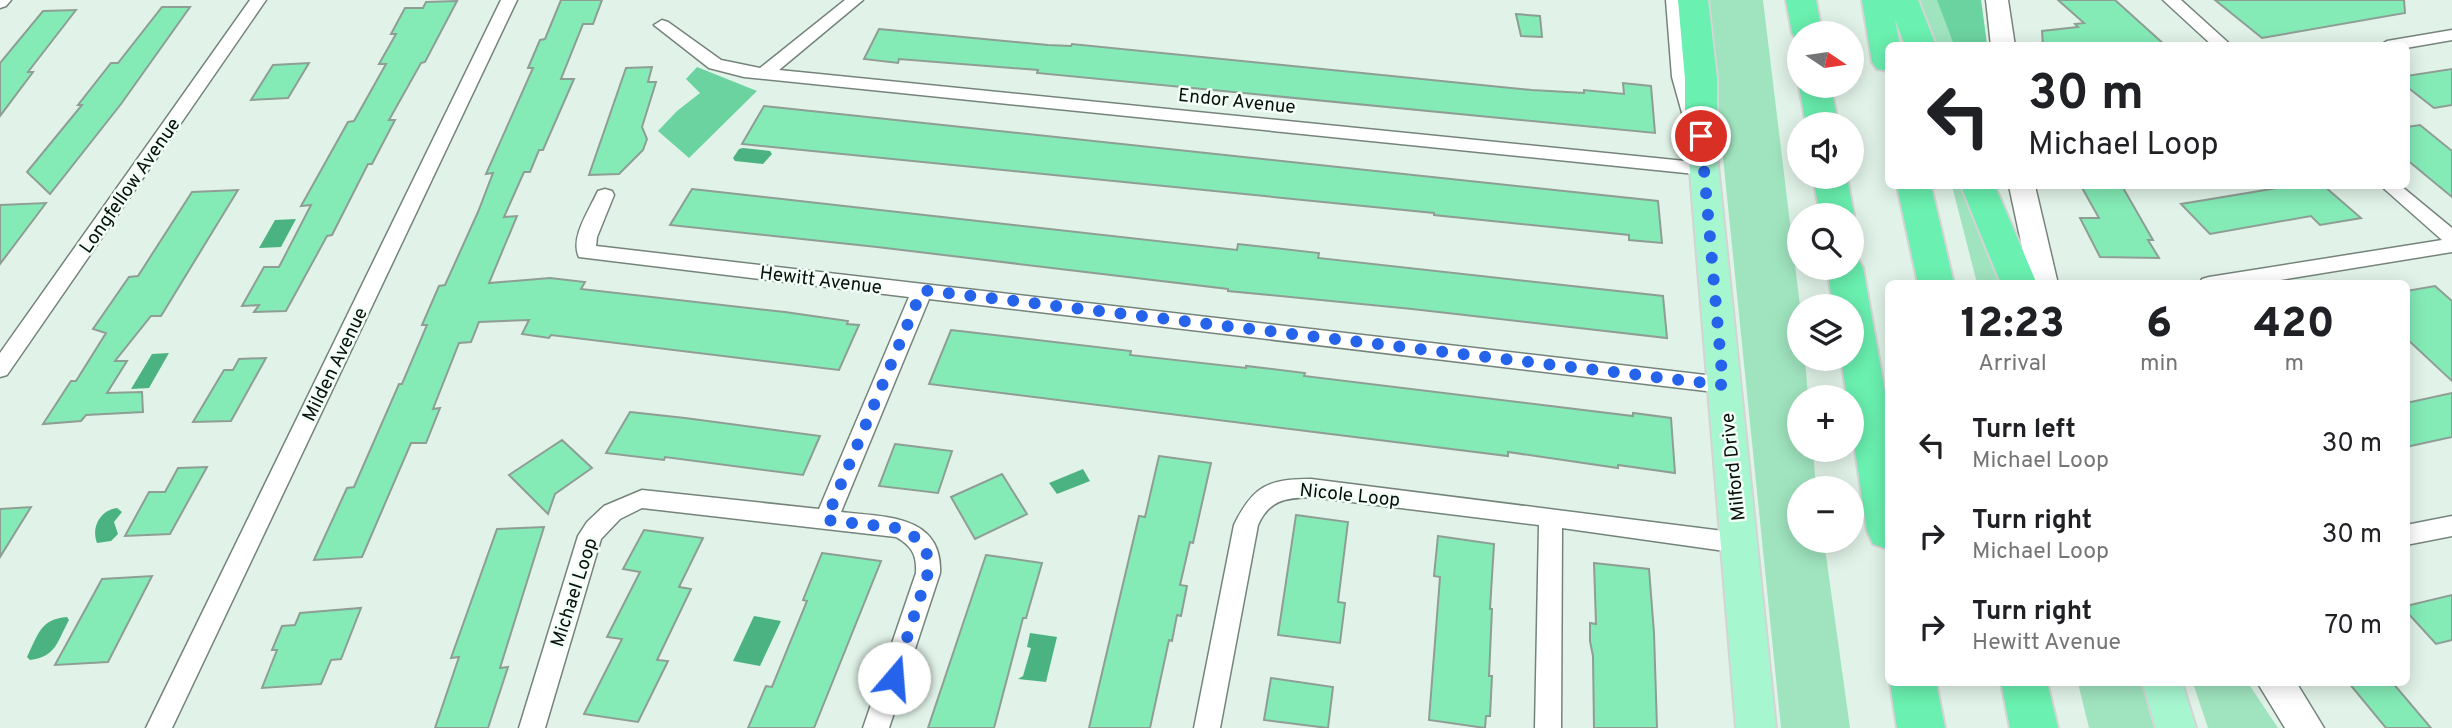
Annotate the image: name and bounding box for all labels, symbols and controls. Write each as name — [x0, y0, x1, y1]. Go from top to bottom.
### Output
north arrow — [1787, 21, 1864, 98]
map controls — [1787, 21, 1864, 553]
text: 30 m — [2028, 65, 2144, 127]
icon: left — [1913, 70, 2004, 161]
street label: Endor Avenue — [1177, 84, 1297, 120]
pin — [1671, 106, 1731, 166]
button: sound — [1787, 112, 1864, 189]
street label: Longfellow Avenue — [75, 114, 186, 259]
icon: arrive — [1682, 117, 1720, 155]
text: Michael Loop — [2028, 126, 2219, 166]
button: search — [1787, 203, 1864, 280]
street label: Hewitt Avenue — [758, 262, 883, 300]
button: layers — [1787, 294, 1864, 371]
text: 12:23 — [1960, 299, 2065, 352]
text: 6 — [2146, 299, 2172, 352]
text: 420 — [2254, 299, 2335, 352]
street label: Milden Avenue — [298, 304, 374, 426]
text: Arrival — [1978, 350, 2047, 379]
text: min — [2140, 350, 2178, 379]
text: m — [2284, 350, 2304, 379]
button: + — [1787, 385, 1864, 462]
street label: Milford Drive — [1716, 412, 1752, 522]
text: Turn left — [1972, 414, 2076, 447]
icon: left — [1913, 426, 1951, 464]
text: 30 m — [2322, 428, 2382, 461]
text: Michael Loop — [1972, 447, 2109, 476]
button: − — [1787, 476, 1864, 553]
street label: Nicole Loop — [1298, 479, 1401, 513]
text: Turn right — [1972, 505, 2092, 538]
icon: right — [1913, 517, 1951, 555]
text: 30 m — [2322, 519, 2382, 552]
street label: Michael Loop — [546, 535, 604, 650]
text: Michael Loop — [1972, 538, 2109, 567]
text: Turn right — [1972, 596, 2092, 629]
icon: right — [1913, 608, 1951, 646]
text: 70 m — [2324, 610, 2382, 643]
text: Hewitt Avenue — [1972, 629, 2121, 658]
position arrow — [857, 641, 931, 715]

